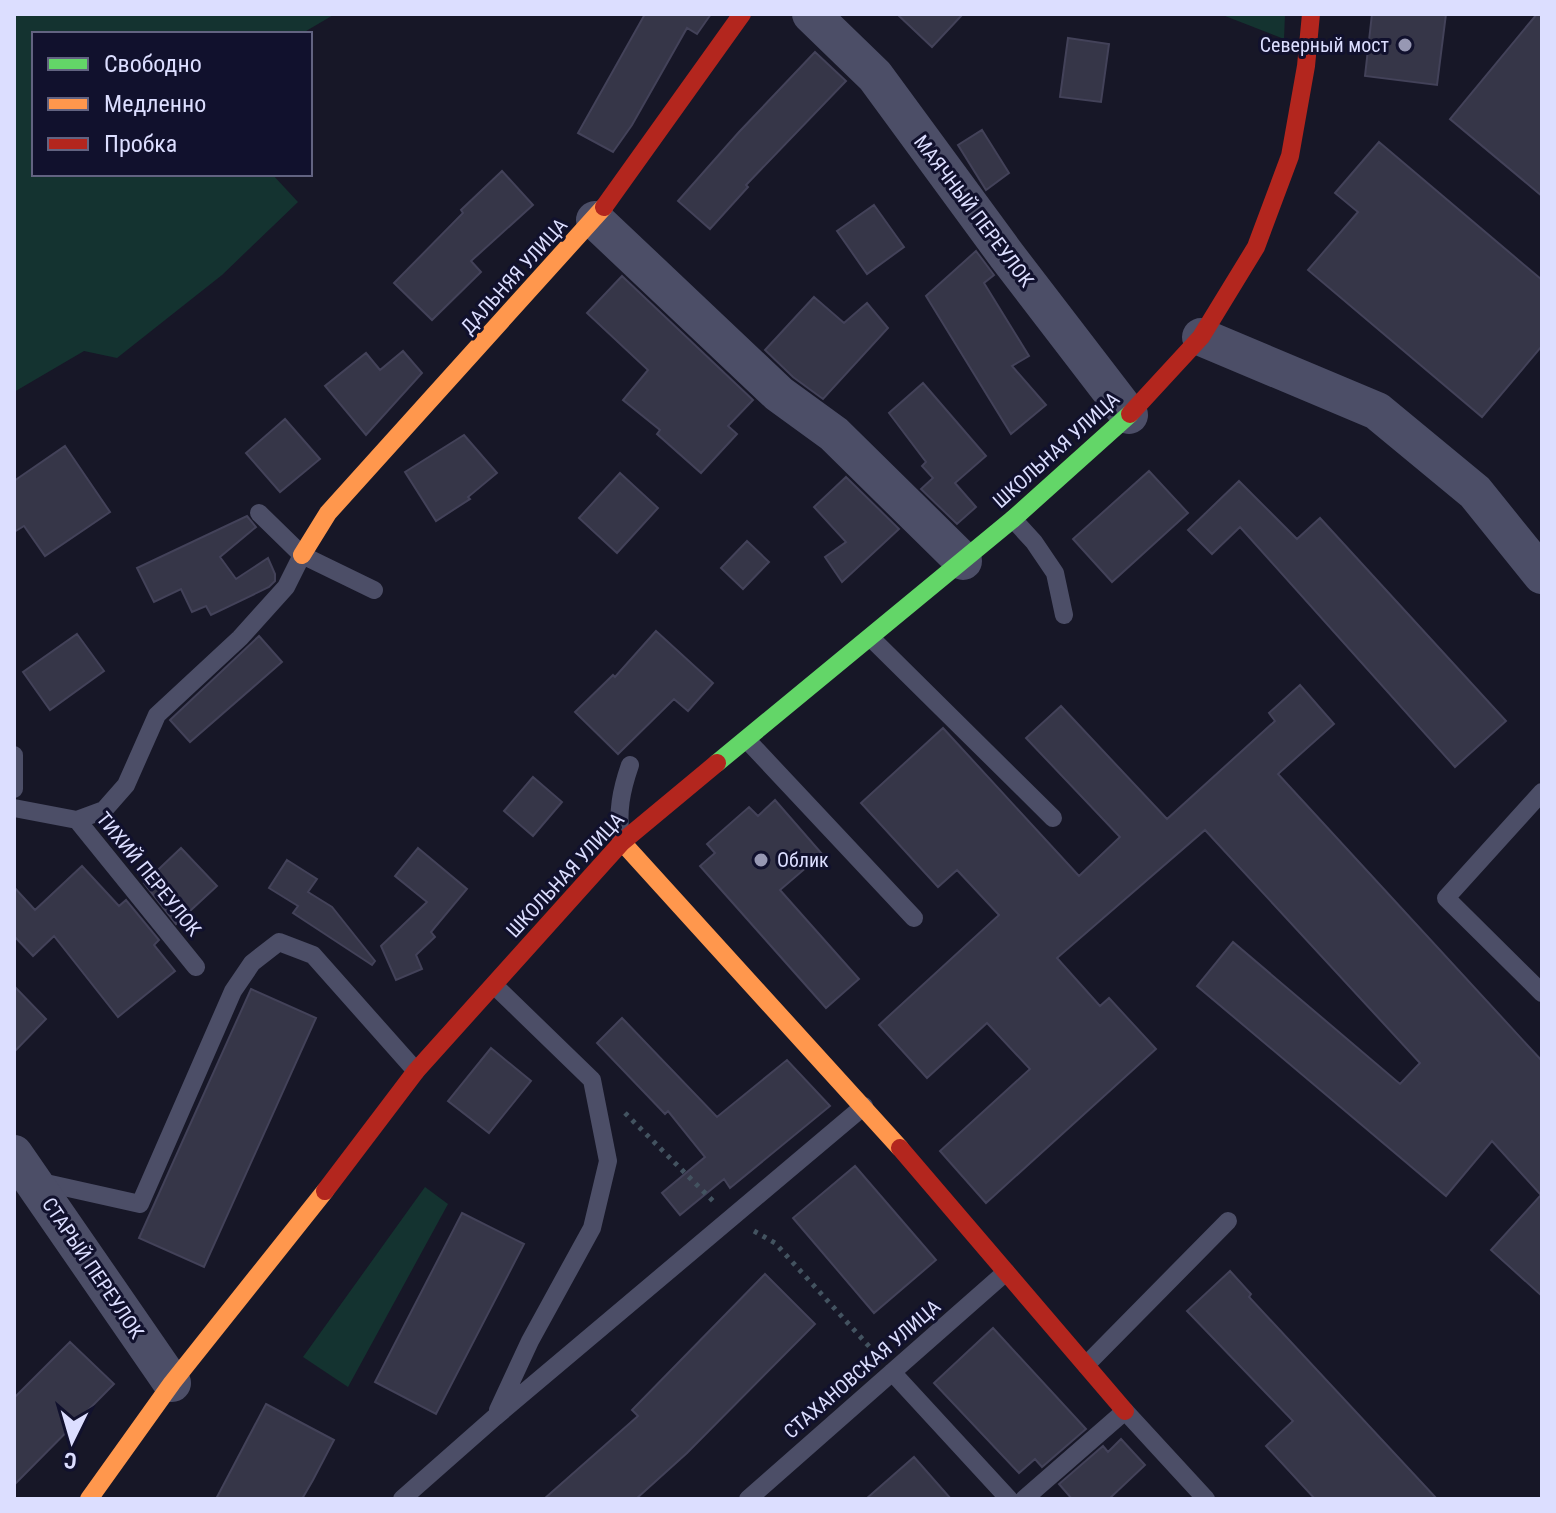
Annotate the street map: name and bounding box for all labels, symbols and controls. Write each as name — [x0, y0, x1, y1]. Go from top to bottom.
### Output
legend — [32, 32, 312, 176]
place label: Северный мост — [1260, 33, 1389, 57]
marker: Северный мост — [1396, 36, 1414, 54]
text: Свободно — [104, 50, 202, 78]
text: Медленно — [104, 90, 206, 118]
text: Пробка — [104, 130, 177, 158]
street label: МАЯЧНЫЙ ПЕРЕУЛОК — [909, 130, 1039, 292]
street label: ДАЛЬНЯЯ УЛИЦА — [456, 213, 573, 339]
street label: ШКОЛЬНАЯ УЛИЦА — [988, 387, 1125, 513]
street label: ТИХИЙ ПЕРЕУЛОК — [92, 807, 207, 942]
street label: ШКОЛЬНАЯ УЛИЦА — [501, 807, 629, 942]
place label: Облик — [777, 848, 829, 872]
marker: Облик — [752, 851, 770, 869]
street label: СТАРЫЙ ПЕРЕУЛОК — [37, 1193, 149, 1344]
street label: СТАХАНОВСКАЯ УЛИЦА — [779, 1294, 946, 1444]
north arrow — [32, 1401, 112, 1481]
text: С — [63, 1447, 78, 1473]

